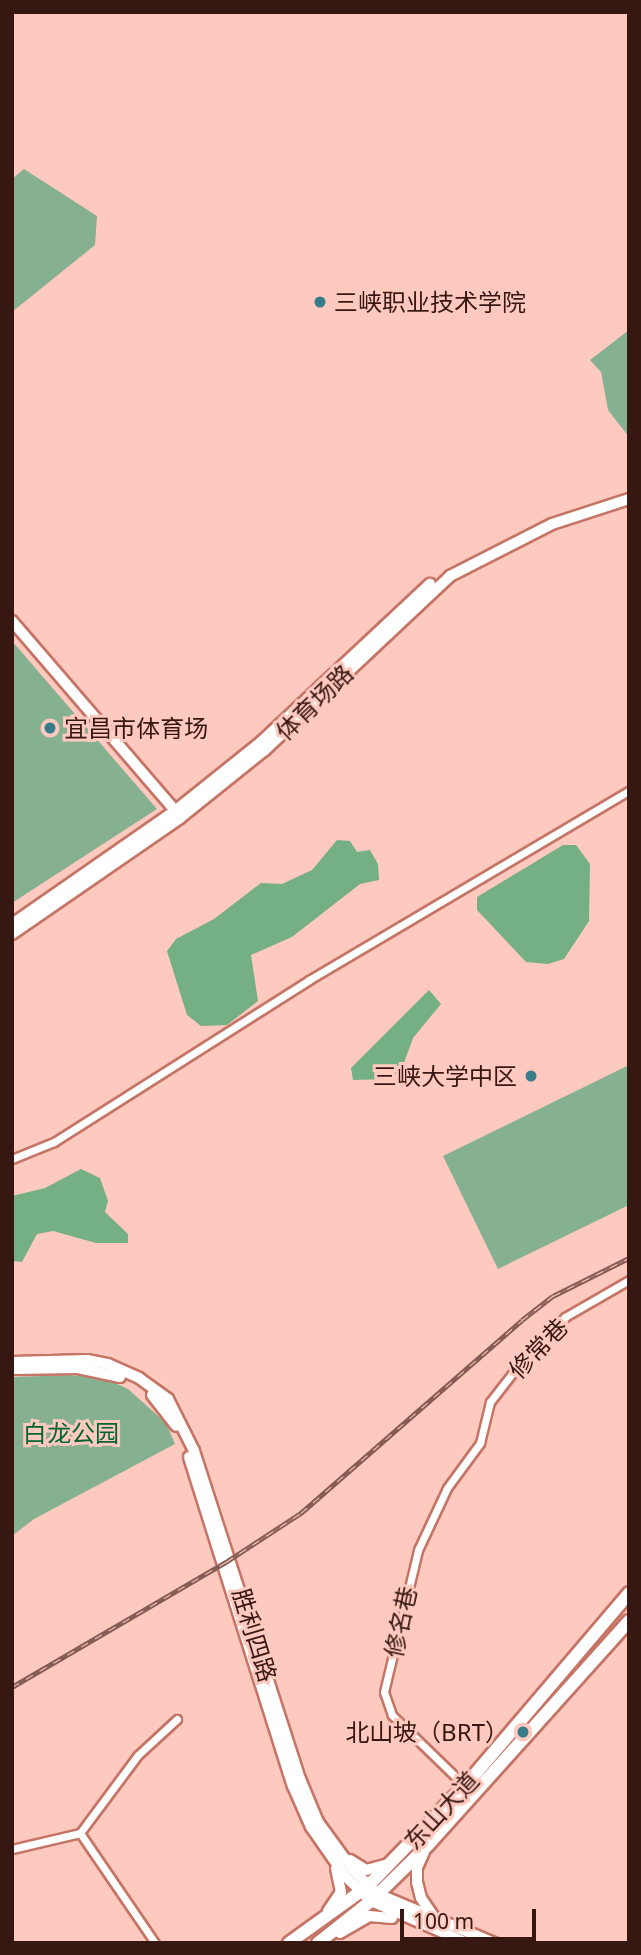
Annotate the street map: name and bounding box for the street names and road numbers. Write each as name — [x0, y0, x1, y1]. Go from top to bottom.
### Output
street label: 体育场路 — [269, 658, 359, 746]
street label: 修常巷 — [503, 1312, 573, 1384]
street label: 修名巷 — [378, 1584, 422, 1660]
street label: 胜利四路 — [227, 1585, 283, 1685]
street label: 东山大道 — [398, 1765, 484, 1855]

